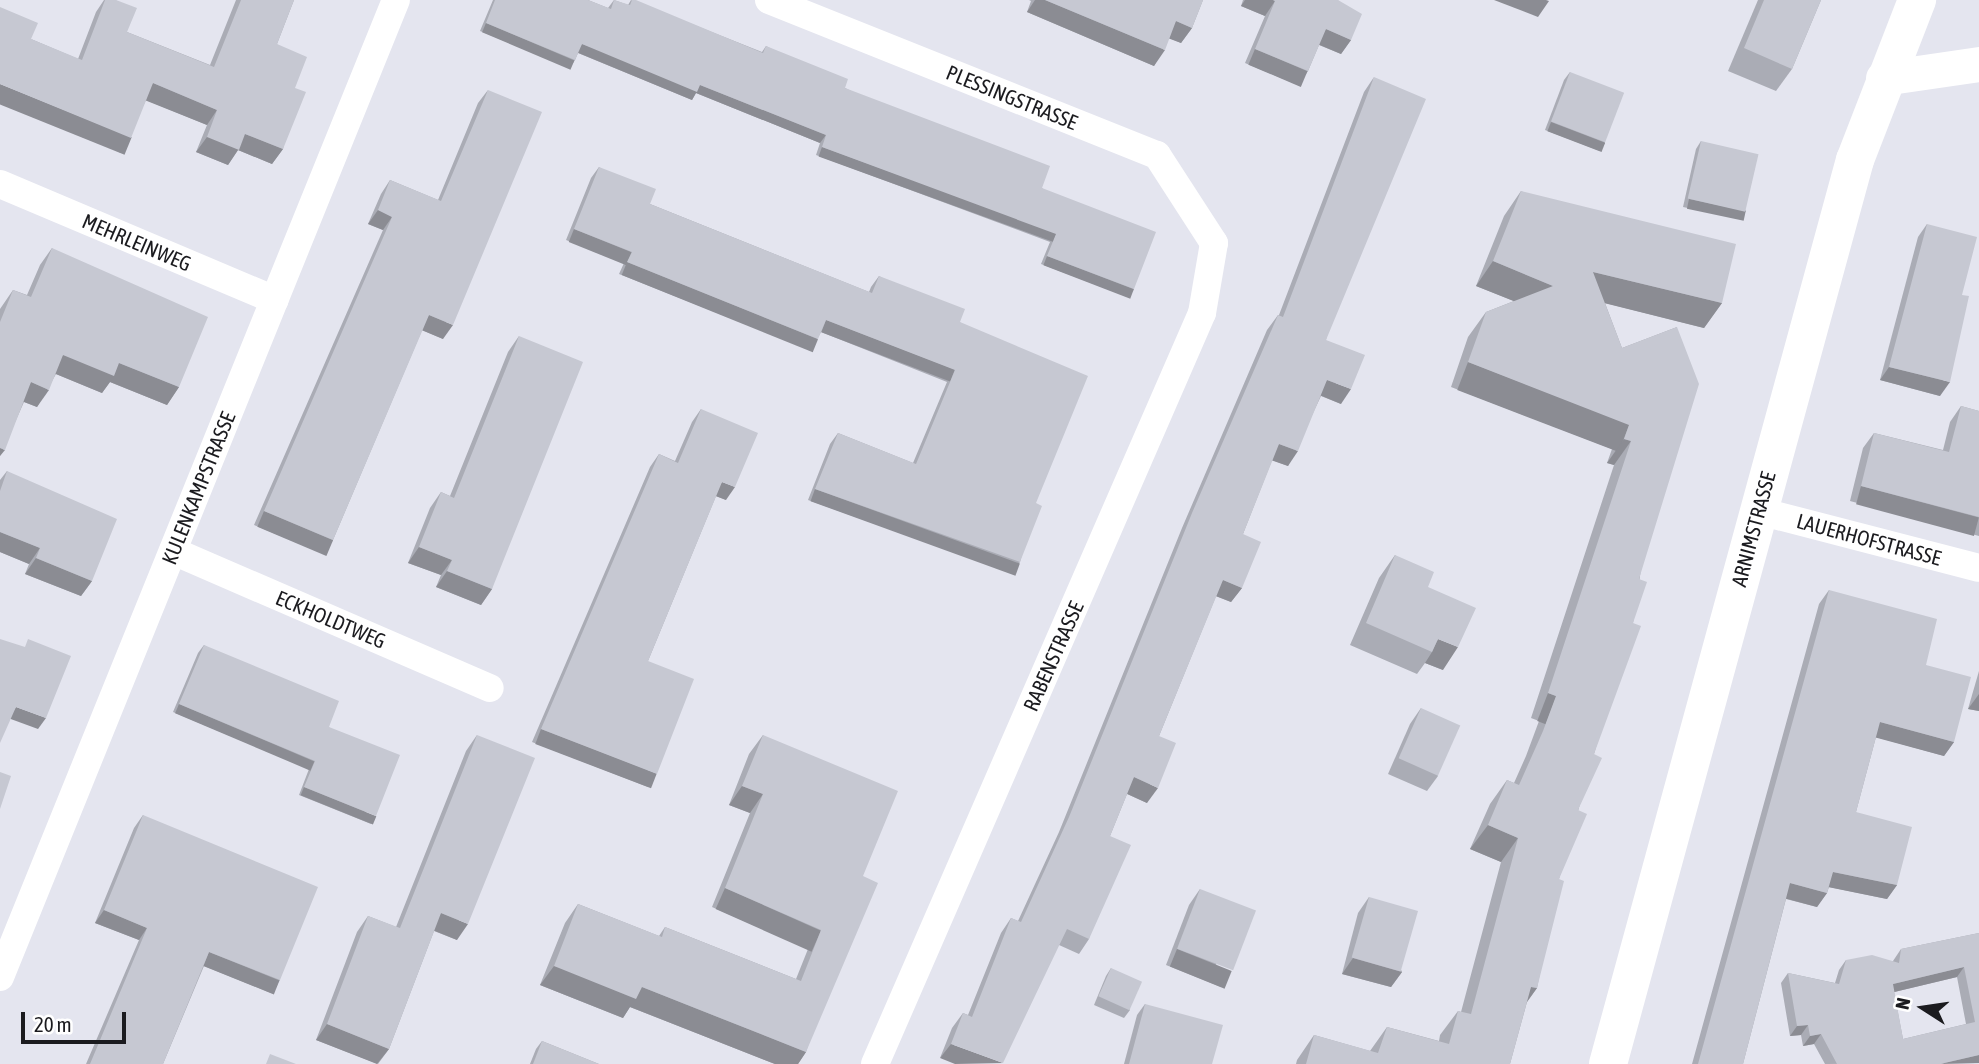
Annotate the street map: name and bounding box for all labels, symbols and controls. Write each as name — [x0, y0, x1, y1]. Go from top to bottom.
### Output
street label: PLESSINGSTRASSE — [943, 59, 1081, 135]
street label: MEHRLEINWEG — [79, 208, 195, 276]
street label: KULENKAMPSTRASSE — [156, 408, 240, 568]
street label: ARNIMSTRASSE — [1726, 469, 1780, 589]
street label: LAUERHOFSTRASSE — [1794, 508, 1944, 570]
street label: ECKHOLDTWEG — [272, 585, 390, 653]
street label: RABENSTRASSE — [1018, 597, 1088, 715]
north arrow — [1888, 973, 1958, 1043]
text: N — [1891, 996, 1914, 1011]
scale bar — [24, 998, 130, 1042]
text: 20 m — [34, 1012, 72, 1036]

